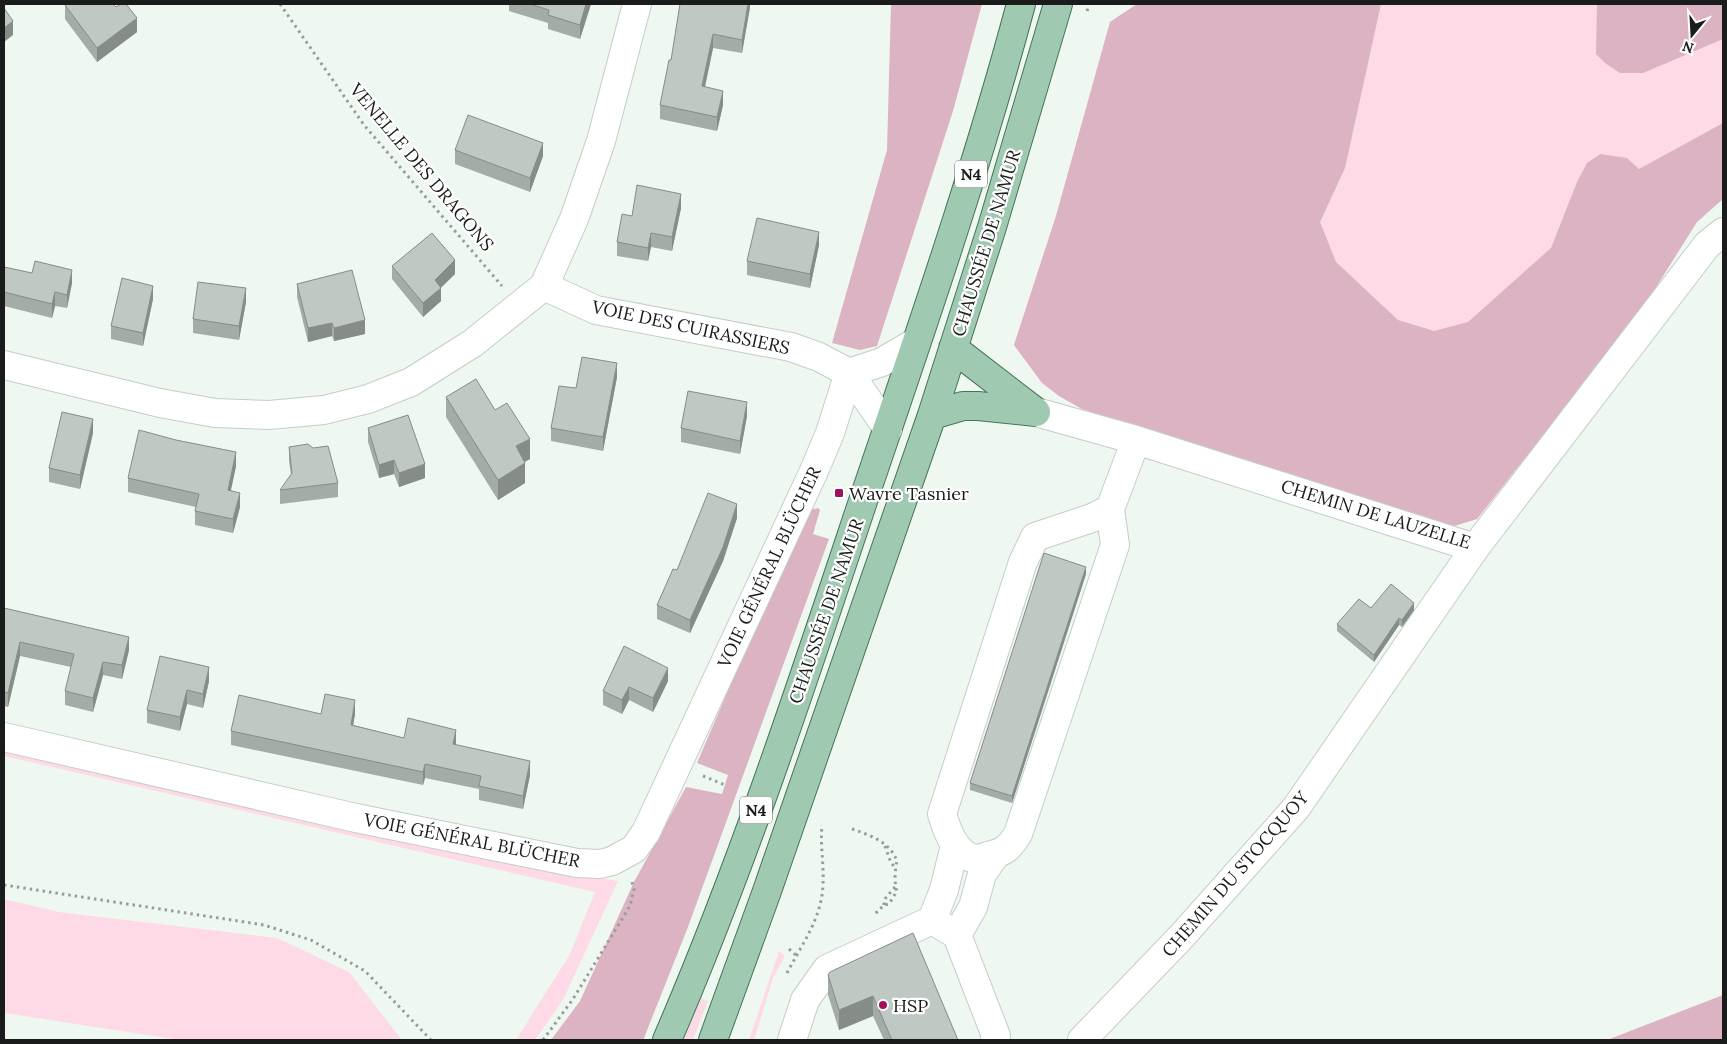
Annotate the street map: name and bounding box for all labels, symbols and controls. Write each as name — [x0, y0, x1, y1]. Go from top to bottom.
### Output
north arrow — [1667, 10, 1717, 60]
text: N — [1680, 37, 1696, 58]
street label: VENELLE DES DRAGONS — [344, 78, 499, 256]
street label: CHAUSSÉE DE NAMUR — [947, 146, 1026, 339]
road number: N4 — [955, 160, 987, 188]
street label: VOIE DES CUIRASSIERS — [589, 295, 792, 359]
street label: VOIE GÉNÉRAL BLÜCHER — [712, 462, 826, 672]
street label: CHEMIN DE LAUZELLE — [1278, 474, 1474, 554]
place label: Wavre Tasnier — [849, 482, 969, 505]
marker: Wavre Tasnier — [833, 487, 845, 499]
street label: CHAUSSÉE DE NAMUR — [784, 515, 869, 707]
street label: CHEMIN DU STOCQUOY — [1157, 786, 1314, 962]
road number: N4 — [740, 796, 772, 824]
street label: VOIE GÉNÉRAL BLÜCHER — [361, 808, 583, 872]
place label: HSP — [893, 994, 928, 1017]
marker: HSP — [877, 999, 889, 1011]

